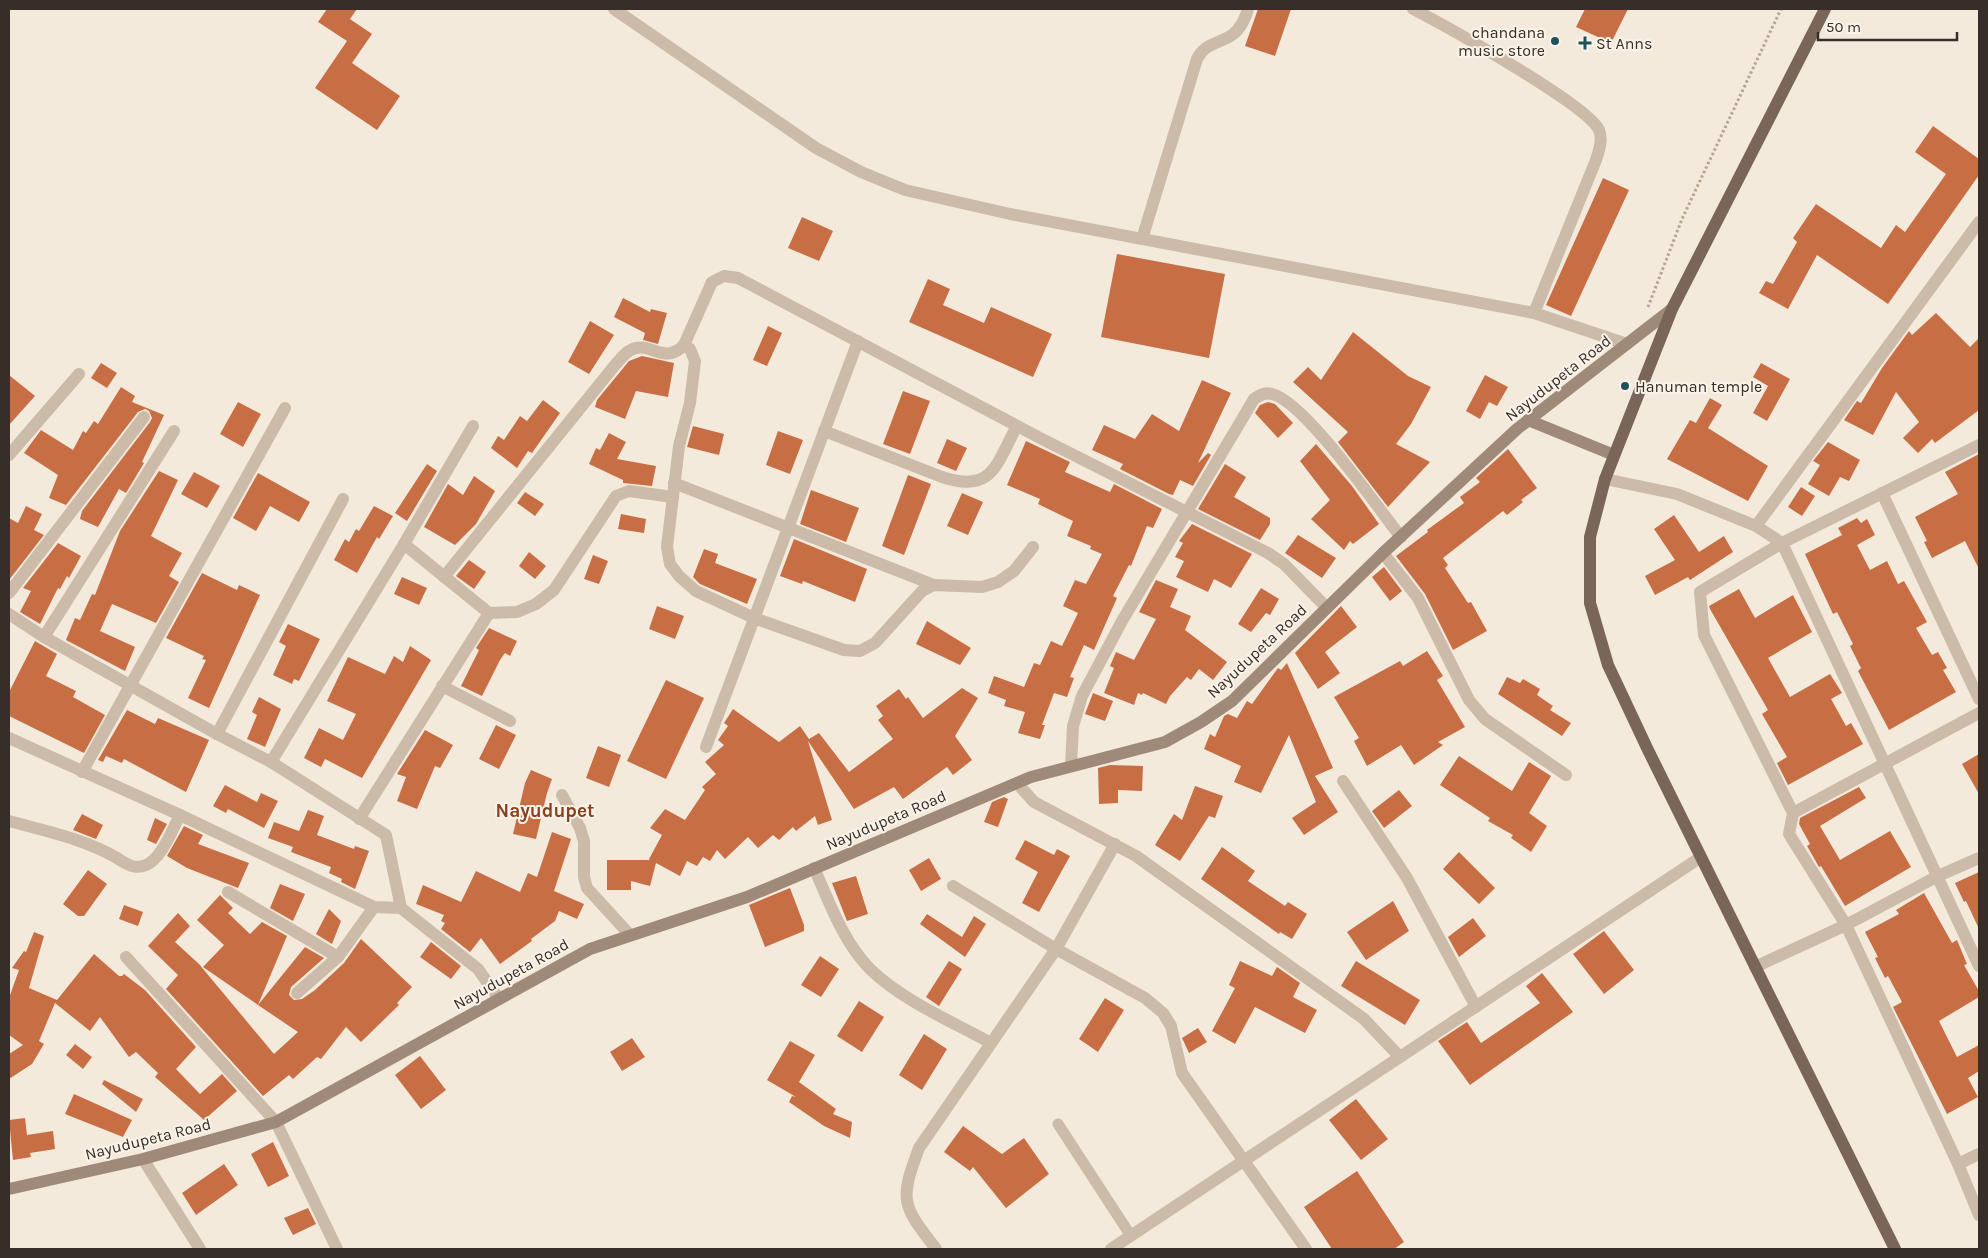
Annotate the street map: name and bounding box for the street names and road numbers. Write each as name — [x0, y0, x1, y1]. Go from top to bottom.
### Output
street label: Nayudupeta Road — [1501, 331, 1615, 425]
street label: Nayudupeta Road — [1203, 600, 1311, 702]
street label: Nayudupeta Road — [823, 786, 949, 854]
street label: Nayudupeta Road — [450, 934, 572, 1014]
street label: Nayudupeta Road — [83, 1114, 213, 1164]

